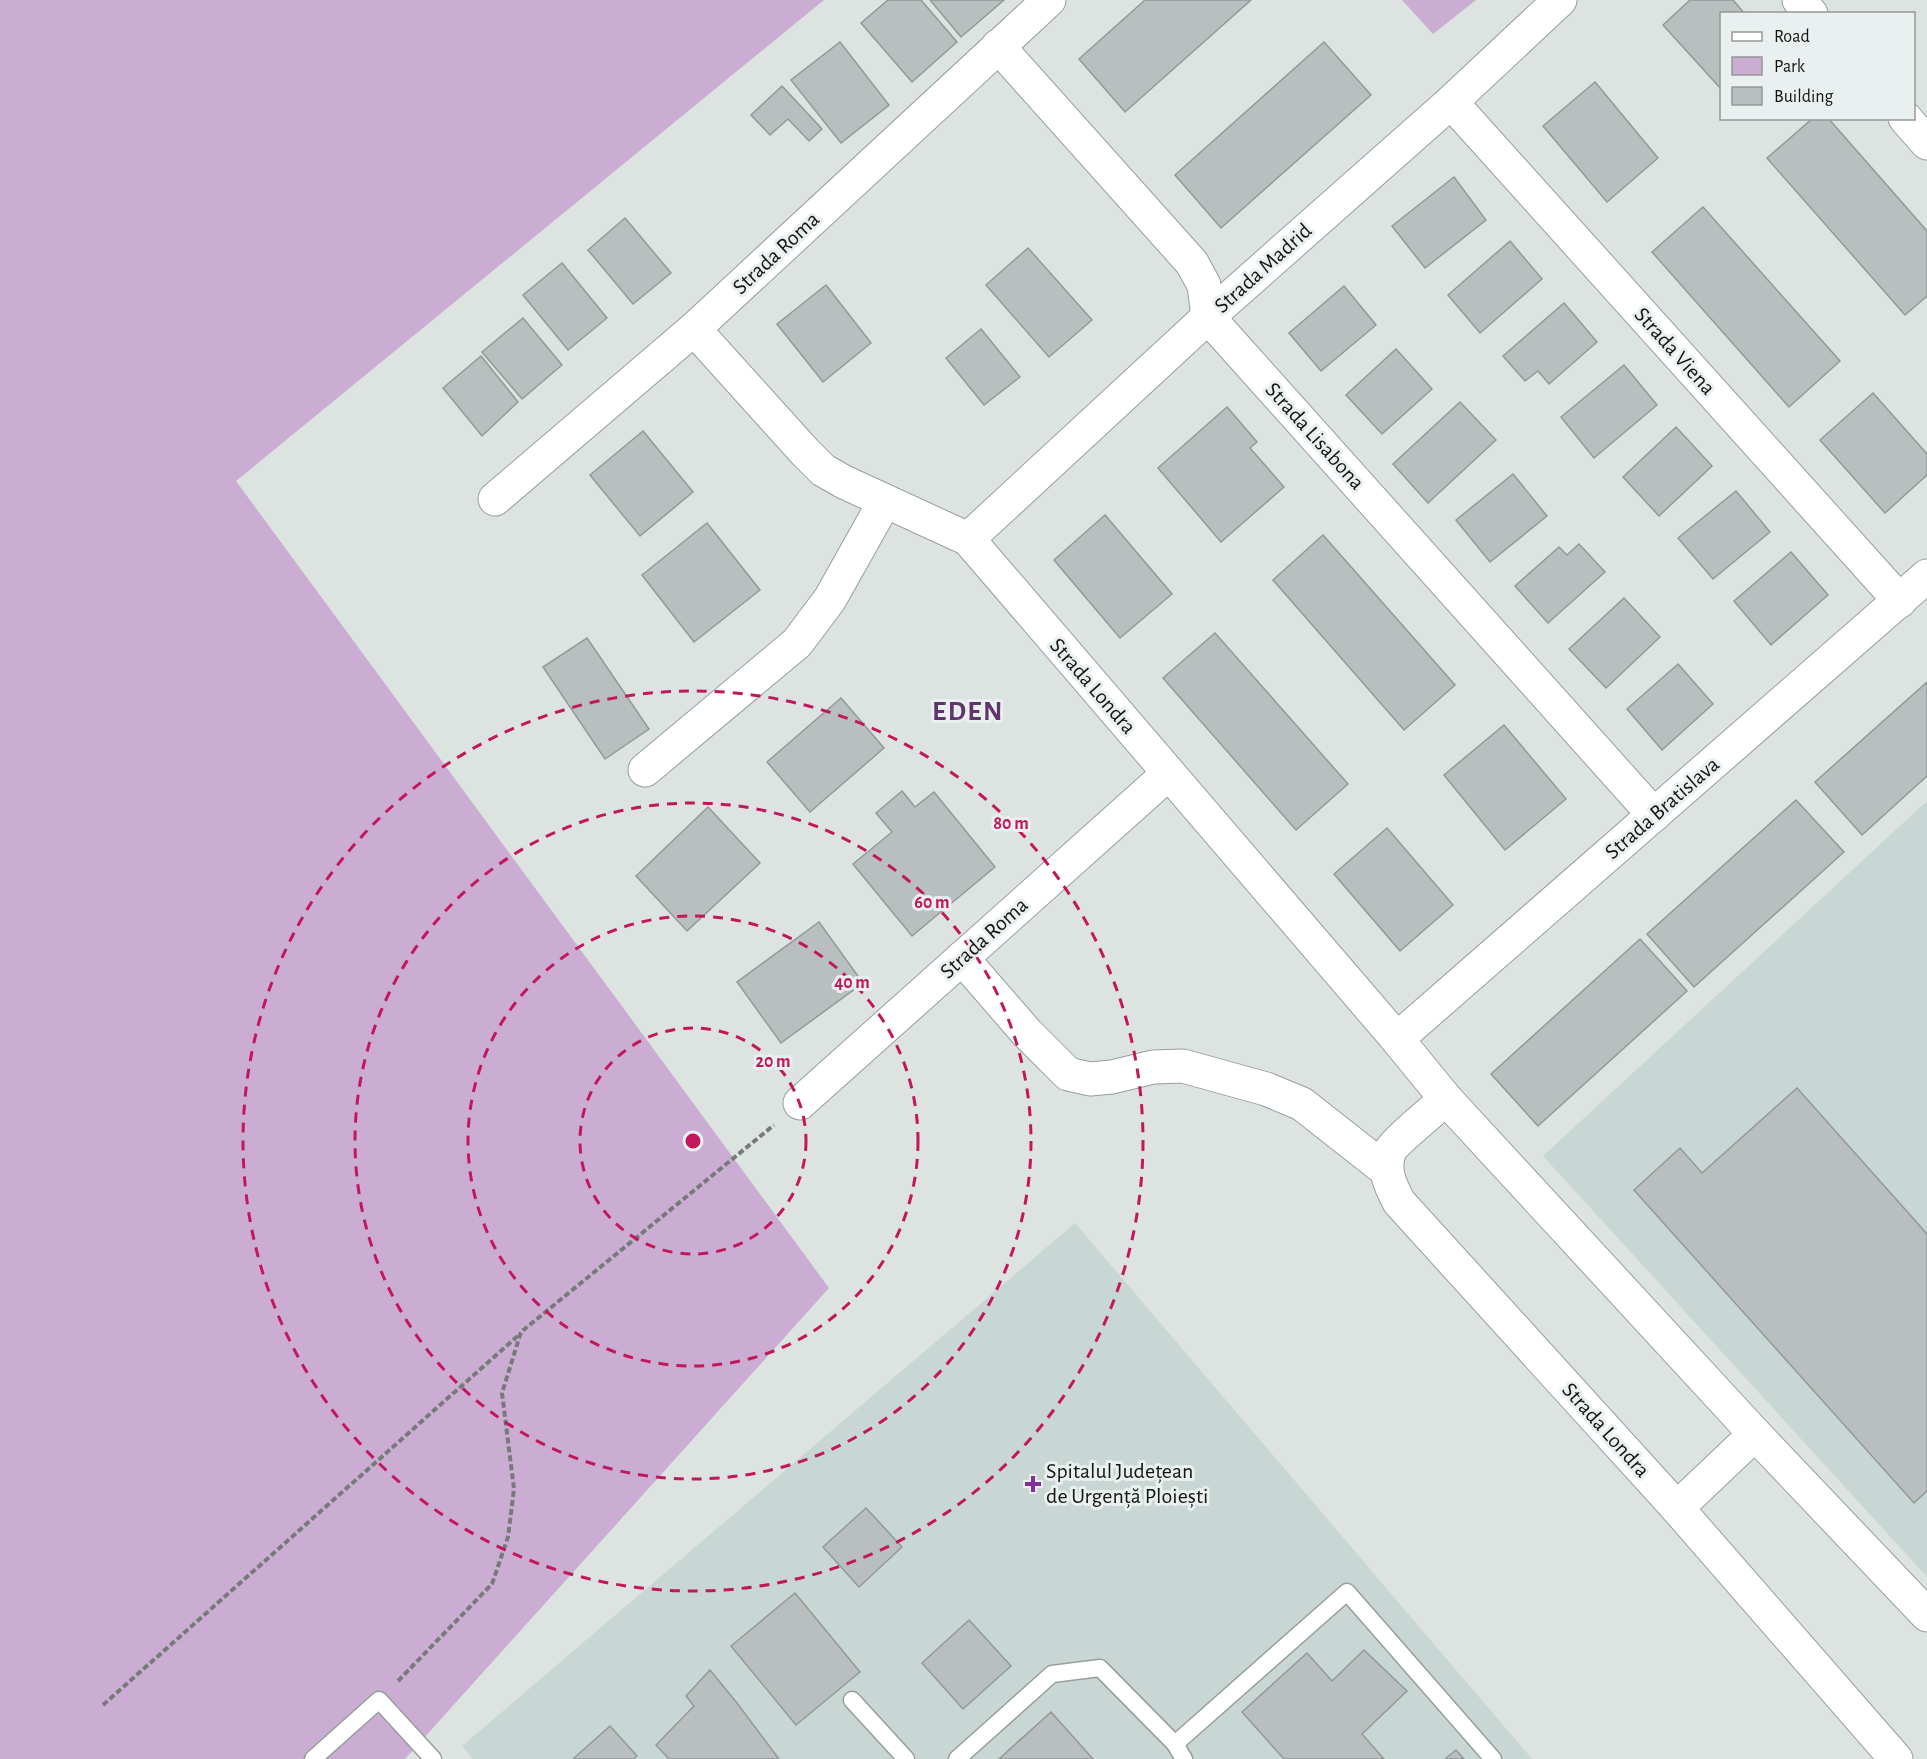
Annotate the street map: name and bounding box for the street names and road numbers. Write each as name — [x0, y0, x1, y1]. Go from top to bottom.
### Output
street label: Strada Roma — [728, 208, 824, 298]
street label: Strada Madrid — [1210, 219, 1316, 317]
street label: Strada Viena — [1630, 303, 1720, 399]
street label: Strada Lisabona — [1261, 378, 1369, 494]
street label: Strada Londra — [1046, 634, 1140, 738]
street label: Strada Bratislava — [1601, 753, 1723, 863]
street label: Strada Roma — [936, 893, 1032, 983]
street label: Strada Londra — [1558, 1378, 1654, 1482]

